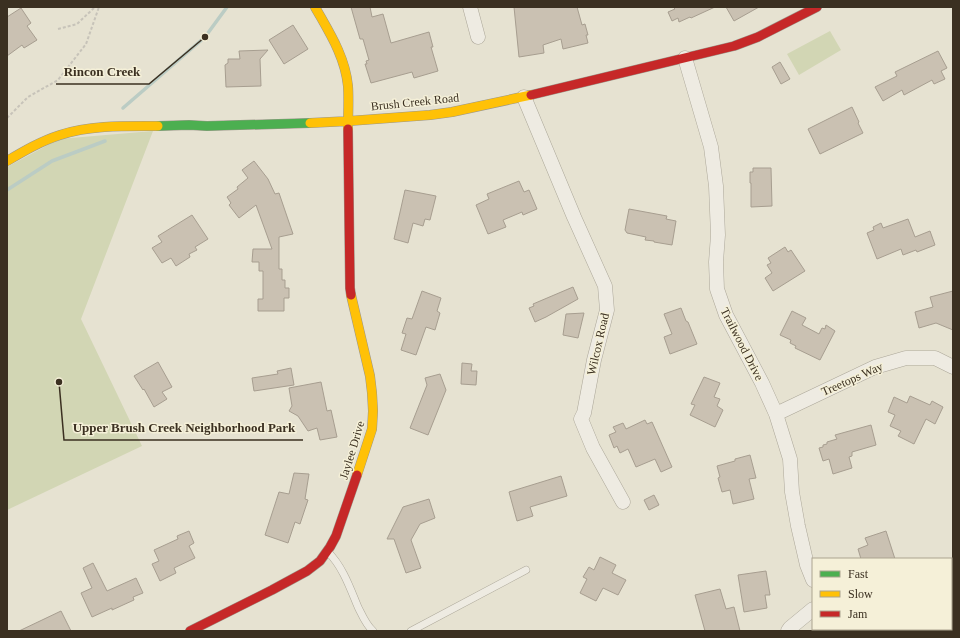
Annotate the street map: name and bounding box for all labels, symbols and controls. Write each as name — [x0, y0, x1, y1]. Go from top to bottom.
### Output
callout: Rincon Creek — [56, 59, 149, 84]
text: Rincon Creek — [64, 64, 141, 79]
street label: Brush Creek Road — [370, 90, 460, 114]
street label: Trailwood Drive — [718, 305, 766, 383]
street label: Wilcox Road — [584, 312, 612, 376]
street label: Treetops Way — [819, 359, 885, 399]
callout: Upper Brush Creek Neighborhood Park — [64, 415, 303, 440]
street label: Jaylee Drive — [336, 419, 368, 481]
text: Upper Brush Creek Neighborhood Park — [73, 420, 296, 435]
legend — [812, 558, 952, 630]
text: Fast — [848, 567, 869, 581]
text: Slow — [848, 587, 873, 601]
text: Jam — [848, 607, 868, 621]

